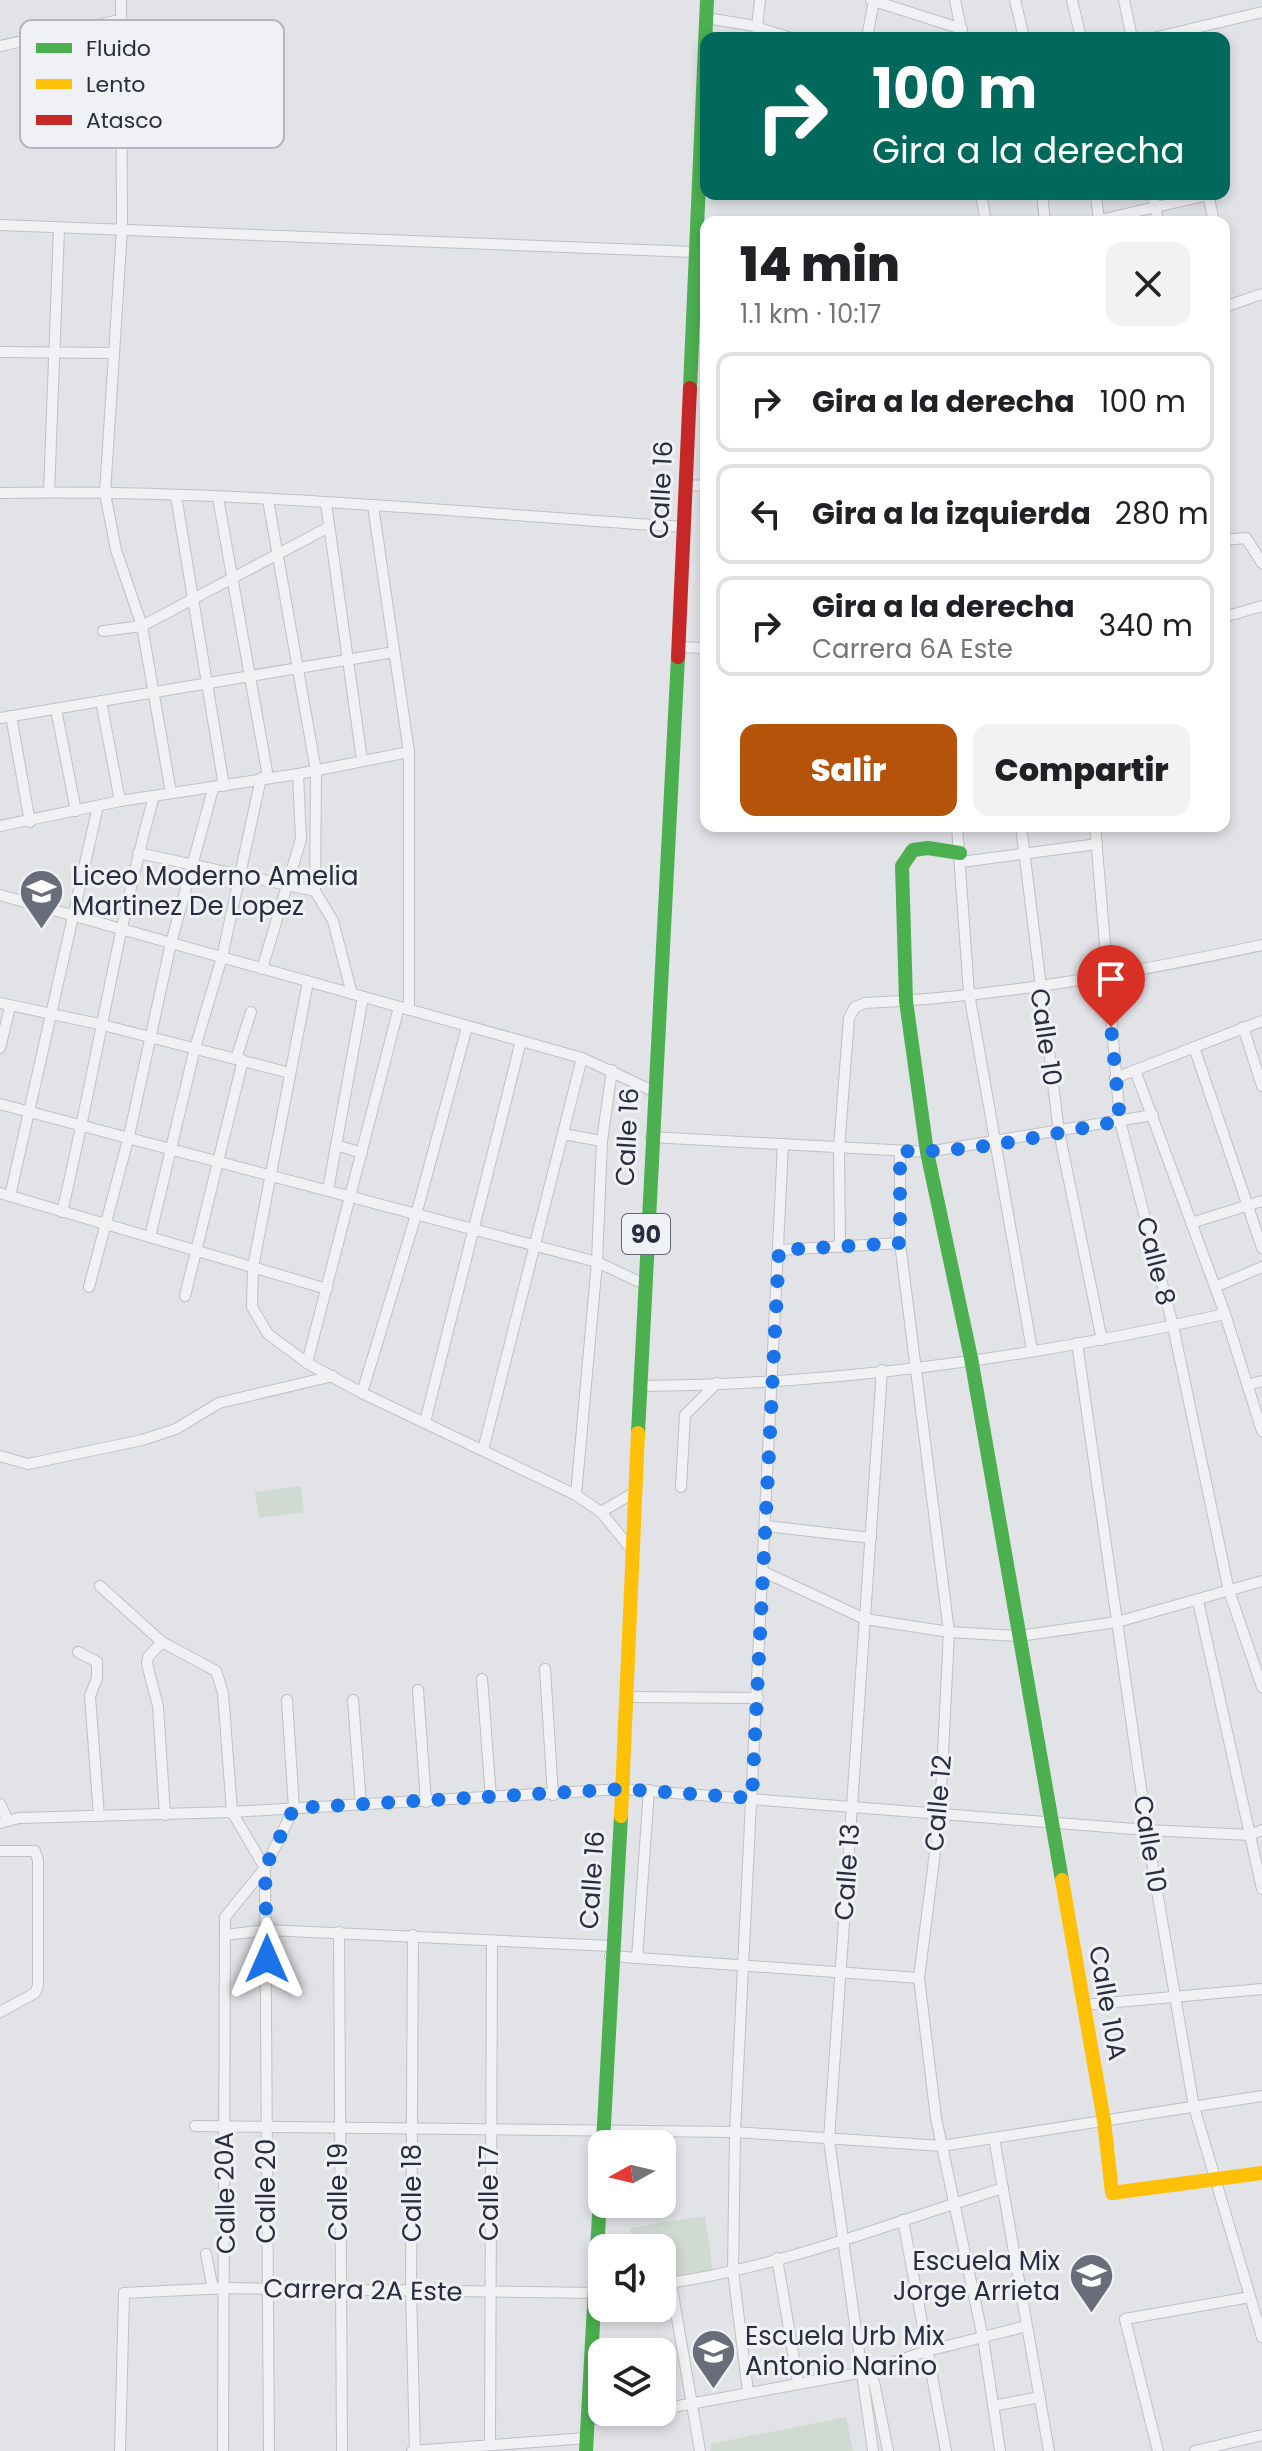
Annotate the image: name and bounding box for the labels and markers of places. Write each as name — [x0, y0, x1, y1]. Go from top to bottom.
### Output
place label: Liceo Moderno Amelia Martinez De Lopez — [72, 858, 359, 924]
school or university icon: Liceo Moderno Amelia Martinez De Lopez — [17, 867, 65, 930]
pin — [1077, 945, 1145, 1027]
place label: Escuela Mix Jorge Arrieta — [893, 2243, 1061, 2309]
school or university icon: Escuela Mix Jorge Arrieta — [1067, 2252, 1115, 2315]
place label: Escuela Urb Mix Antonio Narino — [745, 2318, 945, 2384]
school or university icon: Escuela Urb Mix Antonio Narino — [690, 2327, 738, 2390]

